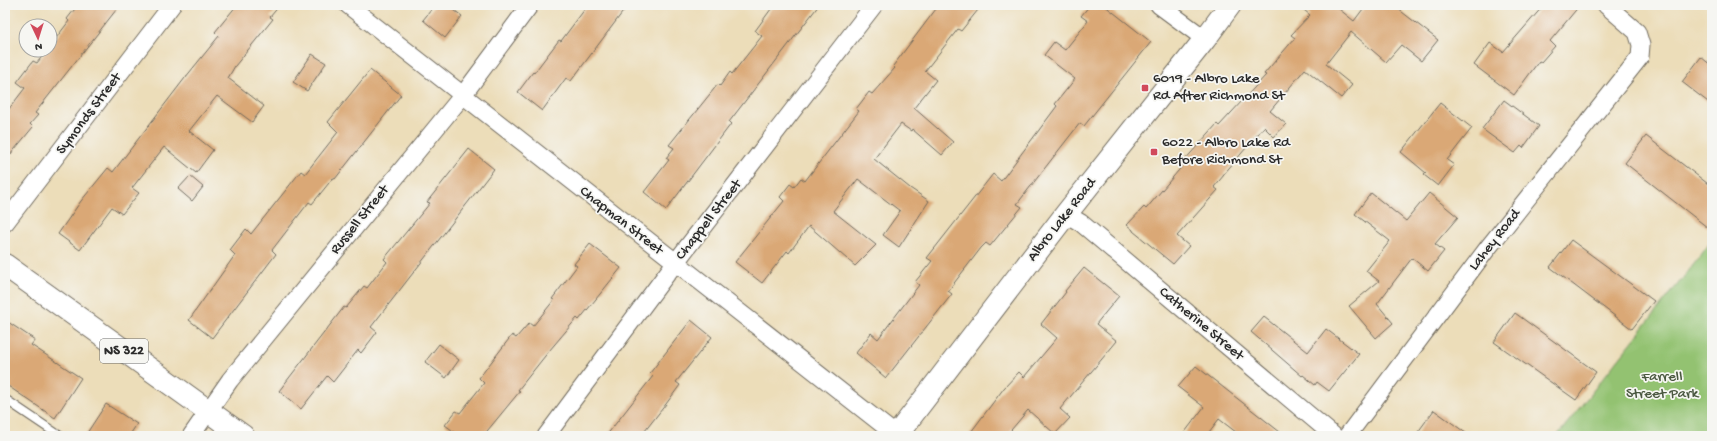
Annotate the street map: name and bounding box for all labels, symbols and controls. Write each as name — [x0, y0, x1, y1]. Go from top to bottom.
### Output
north arrow — [18, 18, 58, 58]
text: N — [35, 40, 43, 52]
street label: Symonds Street — [52, 68, 127, 158]
place label: 6019 - Albro Lake Rd After Richmond St — [1153, 70, 1286, 105]
marker: 6019 - Albro Lake Rd After Richmond St — [1140, 83, 1150, 93]
place label: 6022 - Albro Lake Rd Before Richmond St — [1161, 134, 1291, 169]
marker: 6022 - Albro Lake Rd Before Richmond St — [1149, 147, 1159, 157]
street label: Albro Lake Road — [1024, 174, 1101, 265]
street label: Chappell Street — [672, 175, 747, 264]
street label: Russell Street — [327, 180, 395, 258]
street label: Chapman Street — [575, 183, 668, 261]
street label: Lahey Road — [1465, 205, 1525, 274]
street label: Catherine Street — [1155, 283, 1249, 366]
road number: NS 322 — [100, 339, 148, 363]
park label: Farrell Street Park — [1626, 368, 1699, 403]

